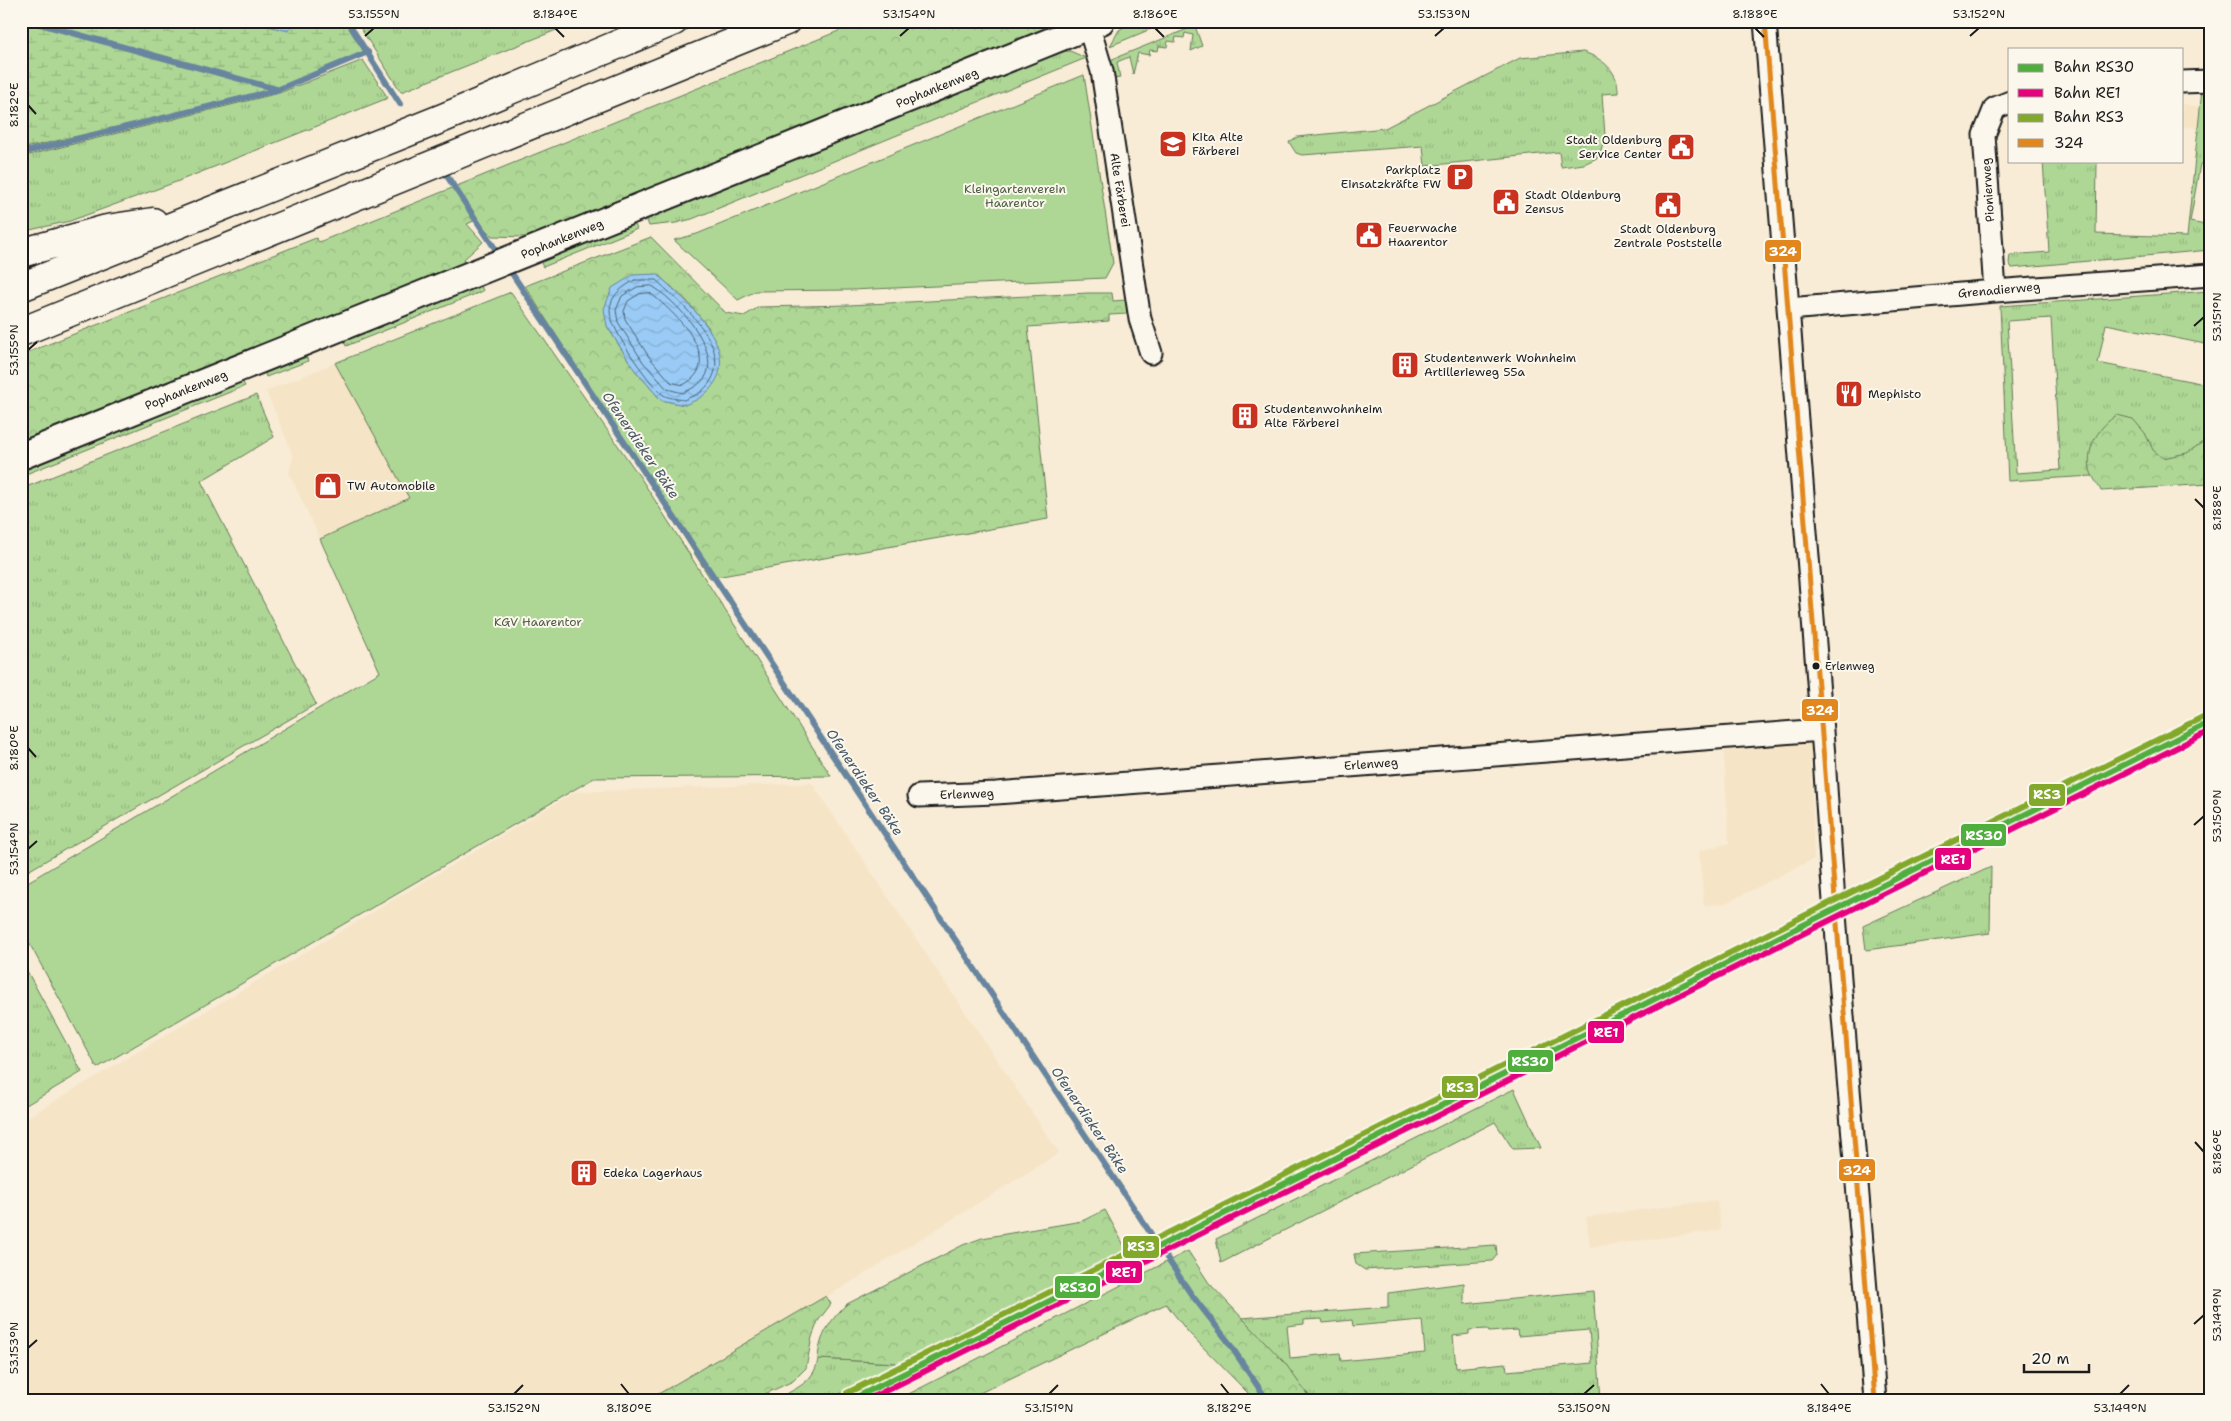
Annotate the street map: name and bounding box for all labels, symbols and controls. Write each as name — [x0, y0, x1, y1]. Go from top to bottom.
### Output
text: 53.155°N — [348, 6, 400, 22]
text: 8.184°E — [532, 6, 578, 22]
text: 53.154°N — [883, 6, 935, 22]
text: 8.186°E — [1132, 6, 1178, 22]
text: 53.153°N — [1418, 6, 1470, 22]
text: 8.188°E — [1732, 6, 1778, 22]
text: 53.152°N — [1953, 6, 2005, 22]
legend — [2008, 48, 2184, 162]
text: Bahn RS30 — [2054, 57, 2134, 77]
street label: Pophankenweg — [894, 64, 980, 112]
text: 8.182°E — [6, 83, 22, 127]
text: Bahn RE1 — [2054, 83, 2121, 103]
text: Bahn RS3 — [2054, 107, 2124, 127]
school or university icon: Kita Alte Färberei — [1158, 129, 1188, 159]
place label: Kita Alte Färberei — [1192, 129, 1243, 159]
place label: Stadt Oldenburg Service Center — [1566, 132, 1662, 162]
public building icon: Stadt Oldenburg Service Center — [1666, 132, 1696, 162]
text: 324 — [2054, 133, 2084, 153]
street label: Alte Färberei — [1106, 152, 1134, 228]
street label: Pionierweg — [1978, 157, 1998, 223]
place label: Parkplatz Einsatzkräfte FW — [1341, 162, 1441, 192]
parking icon: Parkplatz Einsatzkräfte FW — [1445, 162, 1475, 192]
park label: Kleingartenverein Haarentor — [964, 181, 1066, 211]
public building icon: Stadt Oldenburg Zensus — [1491, 187, 1521, 217]
place label: Stadt Oldenburg Zensus — [1525, 187, 1621, 217]
public building icon: Stadt Oldenburg Zentrale Poststelle — [1653, 190, 1683, 220]
street label: Pophankenweg — [519, 215, 605, 263]
public building icon: Feuerwache Haarentor — [1354, 220, 1384, 250]
place label: Feuerwache Haarentor — [1388, 220, 1458, 250]
place label: Stadt Oldenburg Zentrale Poststelle — [1614, 221, 1722, 251]
line badge: 324 — [1764, 239, 1802, 263]
text: 324 — [1769, 242, 1797, 260]
street label: Grenadierweg — [1957, 278, 2041, 302]
text: 53.151°N — [2209, 292, 2225, 342]
text: 53.155°N — [6, 324, 22, 376]
building icon: Studentenwerk Wohnheim Artillerieweg 55a — [1390, 350, 1420, 380]
place label: Studentenwerk Wohnheim Artillerieweg 55a — [1424, 350, 1576, 380]
street label: Pophankenweg — [143, 366, 229, 414]
restaurant icon: Mephisto — [1834, 379, 1864, 409]
place label: Mephisto — [1868, 386, 1921, 402]
water label: Ofenerdieker Bäke — [598, 388, 684, 502]
building icon: Studentenwohnheim Alte Färberei — [1230, 401, 1260, 431]
place label: Studentenwohnheim Alte Färberei — [1264, 401, 1382, 431]
shop icon: TW Automobile — [313, 471, 343, 501]
place label: TW Automobile — [347, 478, 436, 494]
text: 8.188°E — [2209, 485, 2225, 531]
park label: KGV Haarentor — [494, 614, 582, 630]
place label: Erlenweg — [1825, 659, 1875, 674]
marker: Erlenweg — [1811, 661, 1821, 671]
line badge: 324 — [1801, 698, 1839, 722]
text: 324 — [1806, 701, 1834, 719]
text: 8.180°E — [6, 725, 22, 771]
water label: Ofenerdieker Bäke — [822, 725, 908, 839]
street label: Erlenweg — [1343, 754, 1399, 774]
line badge: RS3 — [2028, 783, 2066, 807]
street label: Erlenweg — [940, 785, 994, 803]
text: RS3 — [2033, 785, 2061, 803]
text: 53.150°N — [2209, 790, 2225, 842]
text: 53.154°N — [6, 823, 22, 875]
line badge: RS30 — [1960, 823, 2007, 847]
text: RS30 — [1965, 826, 2003, 844]
line badge: RE1 — [1934, 847, 1972, 871]
text: RE1 — [1940, 850, 1966, 868]
line badge: RE1 — [1587, 1020, 1625, 1044]
text: RE1 — [1593, 1023, 1619, 1041]
line badge: RS30 — [1507, 1049, 1554, 1073]
text: RS30 — [1511, 1052, 1549, 1070]
water label: Ofenerdieker Bäke — [1047, 1063, 1133, 1177]
line badge: RS3 — [1441, 1075, 1479, 1099]
text: RS3 — [1446, 1078, 1474, 1096]
text: 8.186°E — [2209, 1129, 2225, 1175]
building icon: Edeka Lagerhaus — [569, 1158, 599, 1188]
line badge: 324 — [1838, 1158, 1876, 1182]
text: 324 — [1843, 1161, 1871, 1179]
place label: Edeka Lagerhaus — [603, 1165, 703, 1181]
line badge: RS3 — [1122, 1235, 1160, 1259]
text: RS3 — [1127, 1237, 1155, 1255]
line badge: RE1 — [1105, 1260, 1143, 1284]
text: RE1 — [1111, 1263, 1137, 1281]
line badge: RS30 — [1054, 1275, 1101, 1299]
text: RS30 — [1059, 1278, 1097, 1296]
text: 53.149°N — [2209, 1288, 2225, 1342]
text: 53.153°N — [6, 1322, 22, 1374]
scale bar — [2024, 1341, 2088, 1373]
text: 20 m — [2031, 1349, 2070, 1369]
text: 53.152°N — [488, 1400, 540, 1416]
text: 8.180°E — [606, 1400, 652, 1416]
text: 53.151°N — [1024, 1400, 1074, 1416]
text: 8.182°E — [1207, 1400, 1251, 1416]
text: 53.150°N — [1558, 1400, 1610, 1416]
text: 8.184°E — [1806, 1400, 1852, 1416]
text: 53.149°N — [2093, 1400, 2147, 1416]

